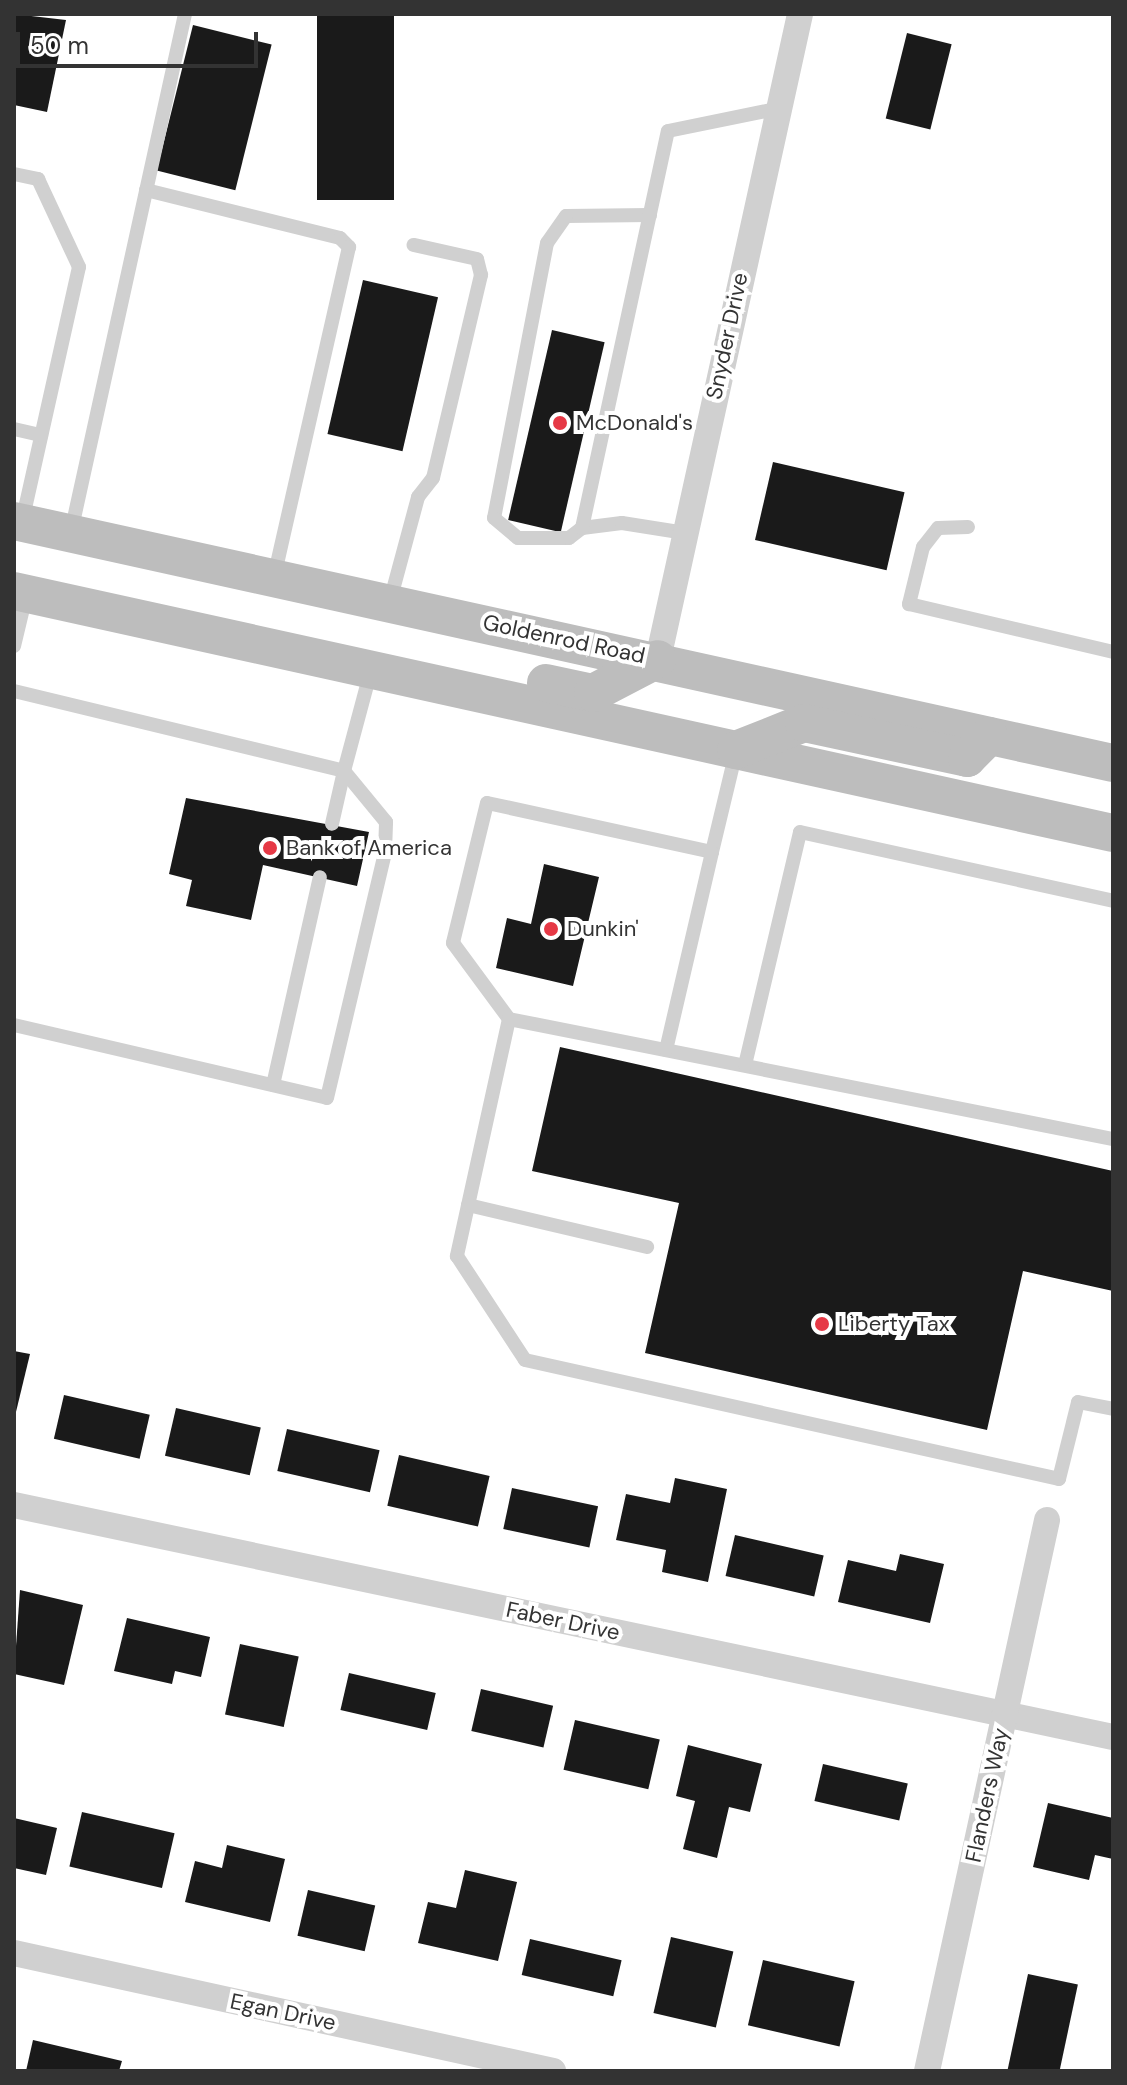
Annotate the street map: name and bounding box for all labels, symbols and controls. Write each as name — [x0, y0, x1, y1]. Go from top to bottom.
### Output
scale bar — [20, 16, 262, 66]
text: 50 m — [30, 30, 89, 61]
street label: Snyder Drive — [701, 270, 753, 402]
place label: McDonald's — [576, 410, 693, 436]
marker: McDonald's — [551, 414, 569, 432]
street label: Goldenrod Road — [480, 609, 648, 669]
place label: Bank of America — [286, 835, 452, 861]
marker: Bank of America — [261, 839, 279, 857]
place label: Dunkin' — [567, 916, 639, 942]
marker: Dunkin' — [542, 920, 560, 938]
place label: Liberty Tax — [838, 1311, 950, 1337]
marker: Liberty Tax — [813, 1315, 831, 1333]
street label: Faber Drive — [504, 1596, 622, 1646]
street label: Flanders Way — [960, 1725, 1014, 1865]
street label: Egan Drive — [228, 1988, 338, 2036]

